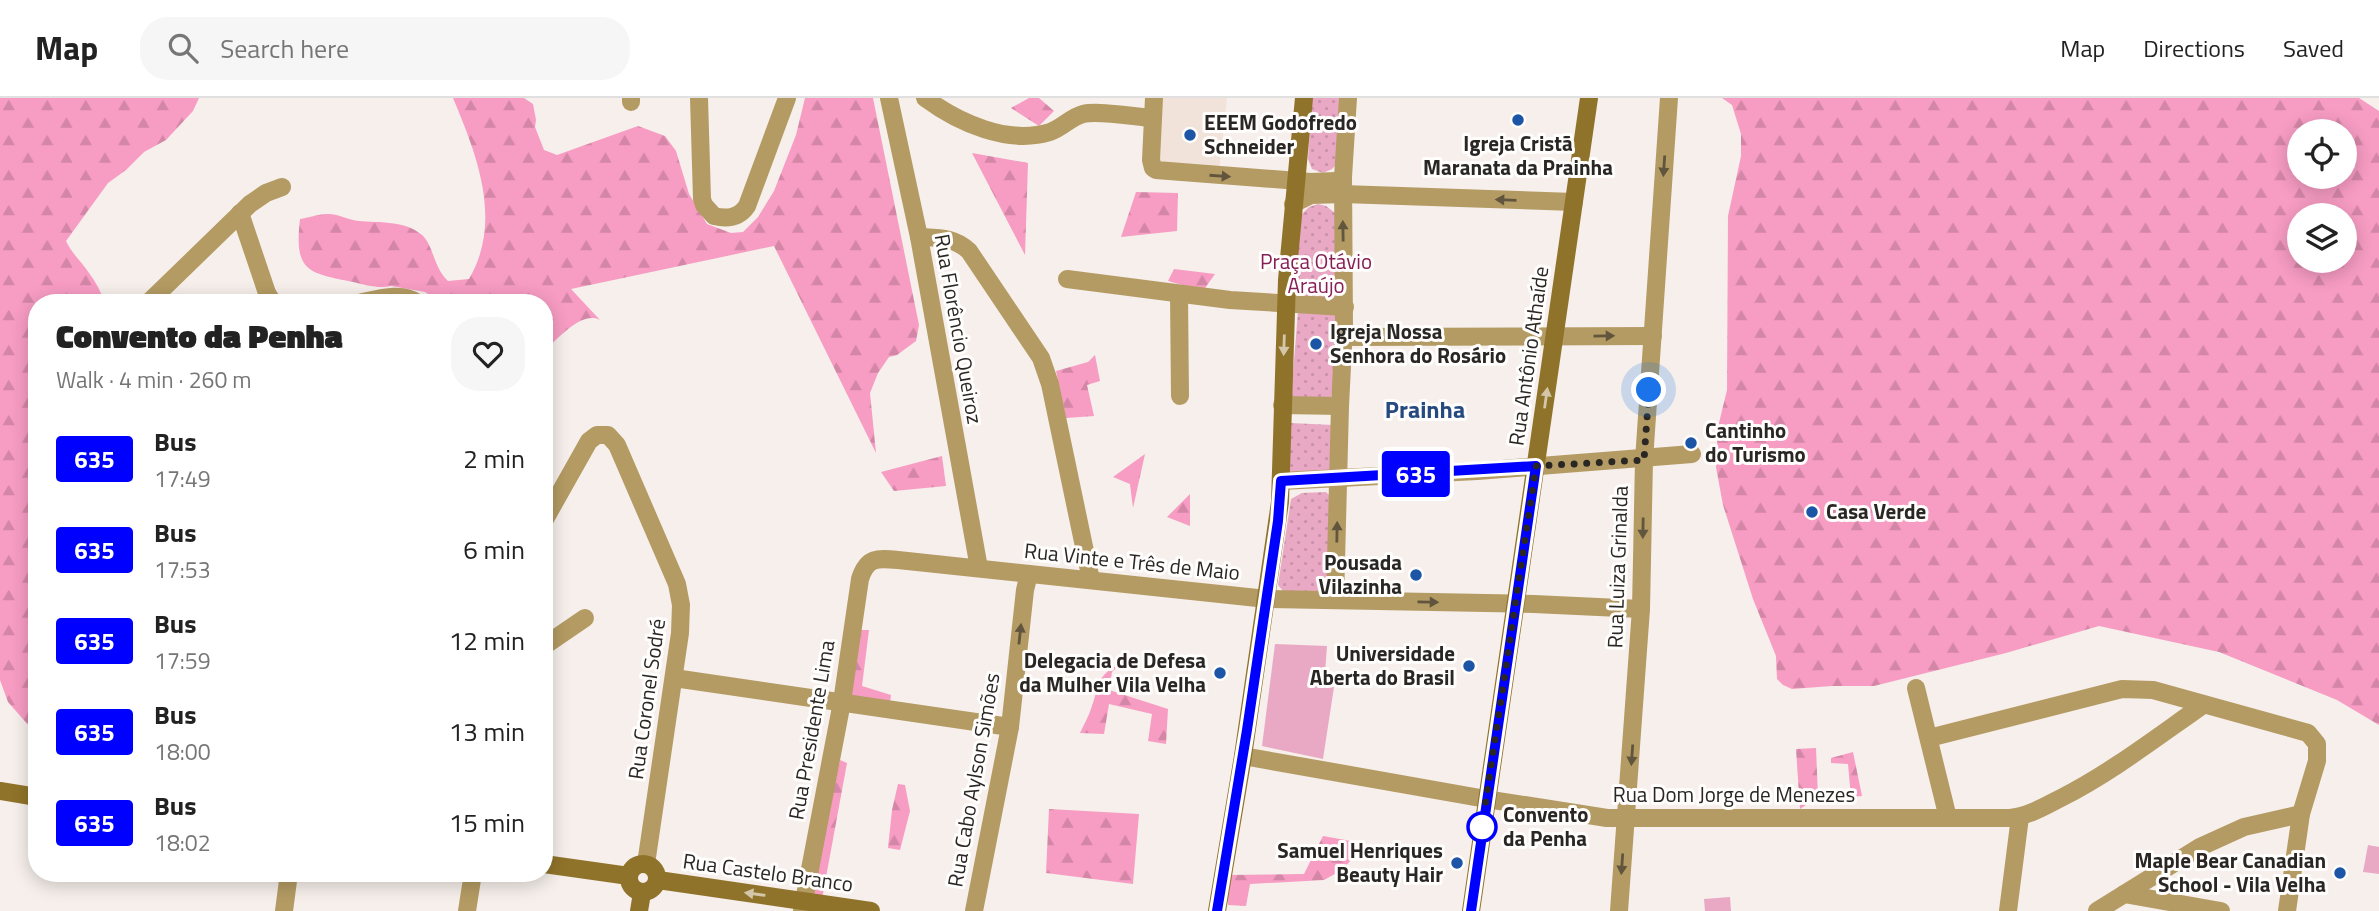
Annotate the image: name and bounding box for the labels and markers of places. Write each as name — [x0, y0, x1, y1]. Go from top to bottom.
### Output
place label: EEEM Godofredo Schneider — [1204, 106, 1357, 162]
marker: Igreja Cristã Maranata da Prainha — [1510, 112, 1526, 128]
marker: EEEM Godofredo Schneider — [1182, 127, 1198, 143]
place label: Igreja Cristã Maranata da Prainha — [1423, 127, 1613, 183]
place label: Igreja Nossa Senhora do Rosário — [1330, 315, 1506, 371]
marker: Igreja Nossa Senhora do Rosário — [1308, 336, 1324, 352]
place label: Cantinho do Turismo — [1705, 414, 1806, 470]
marker: Cantinho do Turismo — [1683, 435, 1699, 451]
place label: Casa Verde — [1826, 495, 1926, 527]
marker: Casa Verde — [1804, 504, 1820, 520]
place label: Pousada Vilazinha — [1319, 546, 1402, 602]
marker: Pousada Vilazinha — [1408, 567, 1424, 583]
place label: Universidade Aberta do Brasil — [1310, 637, 1455, 693]
place label: Delegacia de Defesa da Mulher Vila Velha — [1019, 644, 1206, 700]
marker: Universidade Aberta do Brasil — [1461, 658, 1477, 674]
marker: Delegacia de Defesa da Mulher Vila Velha — [1212, 665, 1228, 681]
place label: Convento da Penha — [1503, 798, 1588, 854]
marker: Convento da Penha — [1467, 812, 1497, 842]
place label: Samuel Henriques Beauty Hair — [1277, 834, 1443, 890]
place label: Maple Bear Canadian School - Vila Velha — [2134, 844, 2326, 900]
marker: Samuel Henriques Beauty Hair — [1449, 855, 1465, 871]
marker: Maple Bear Canadian School - Vila Velha — [2332, 865, 2348, 881]

